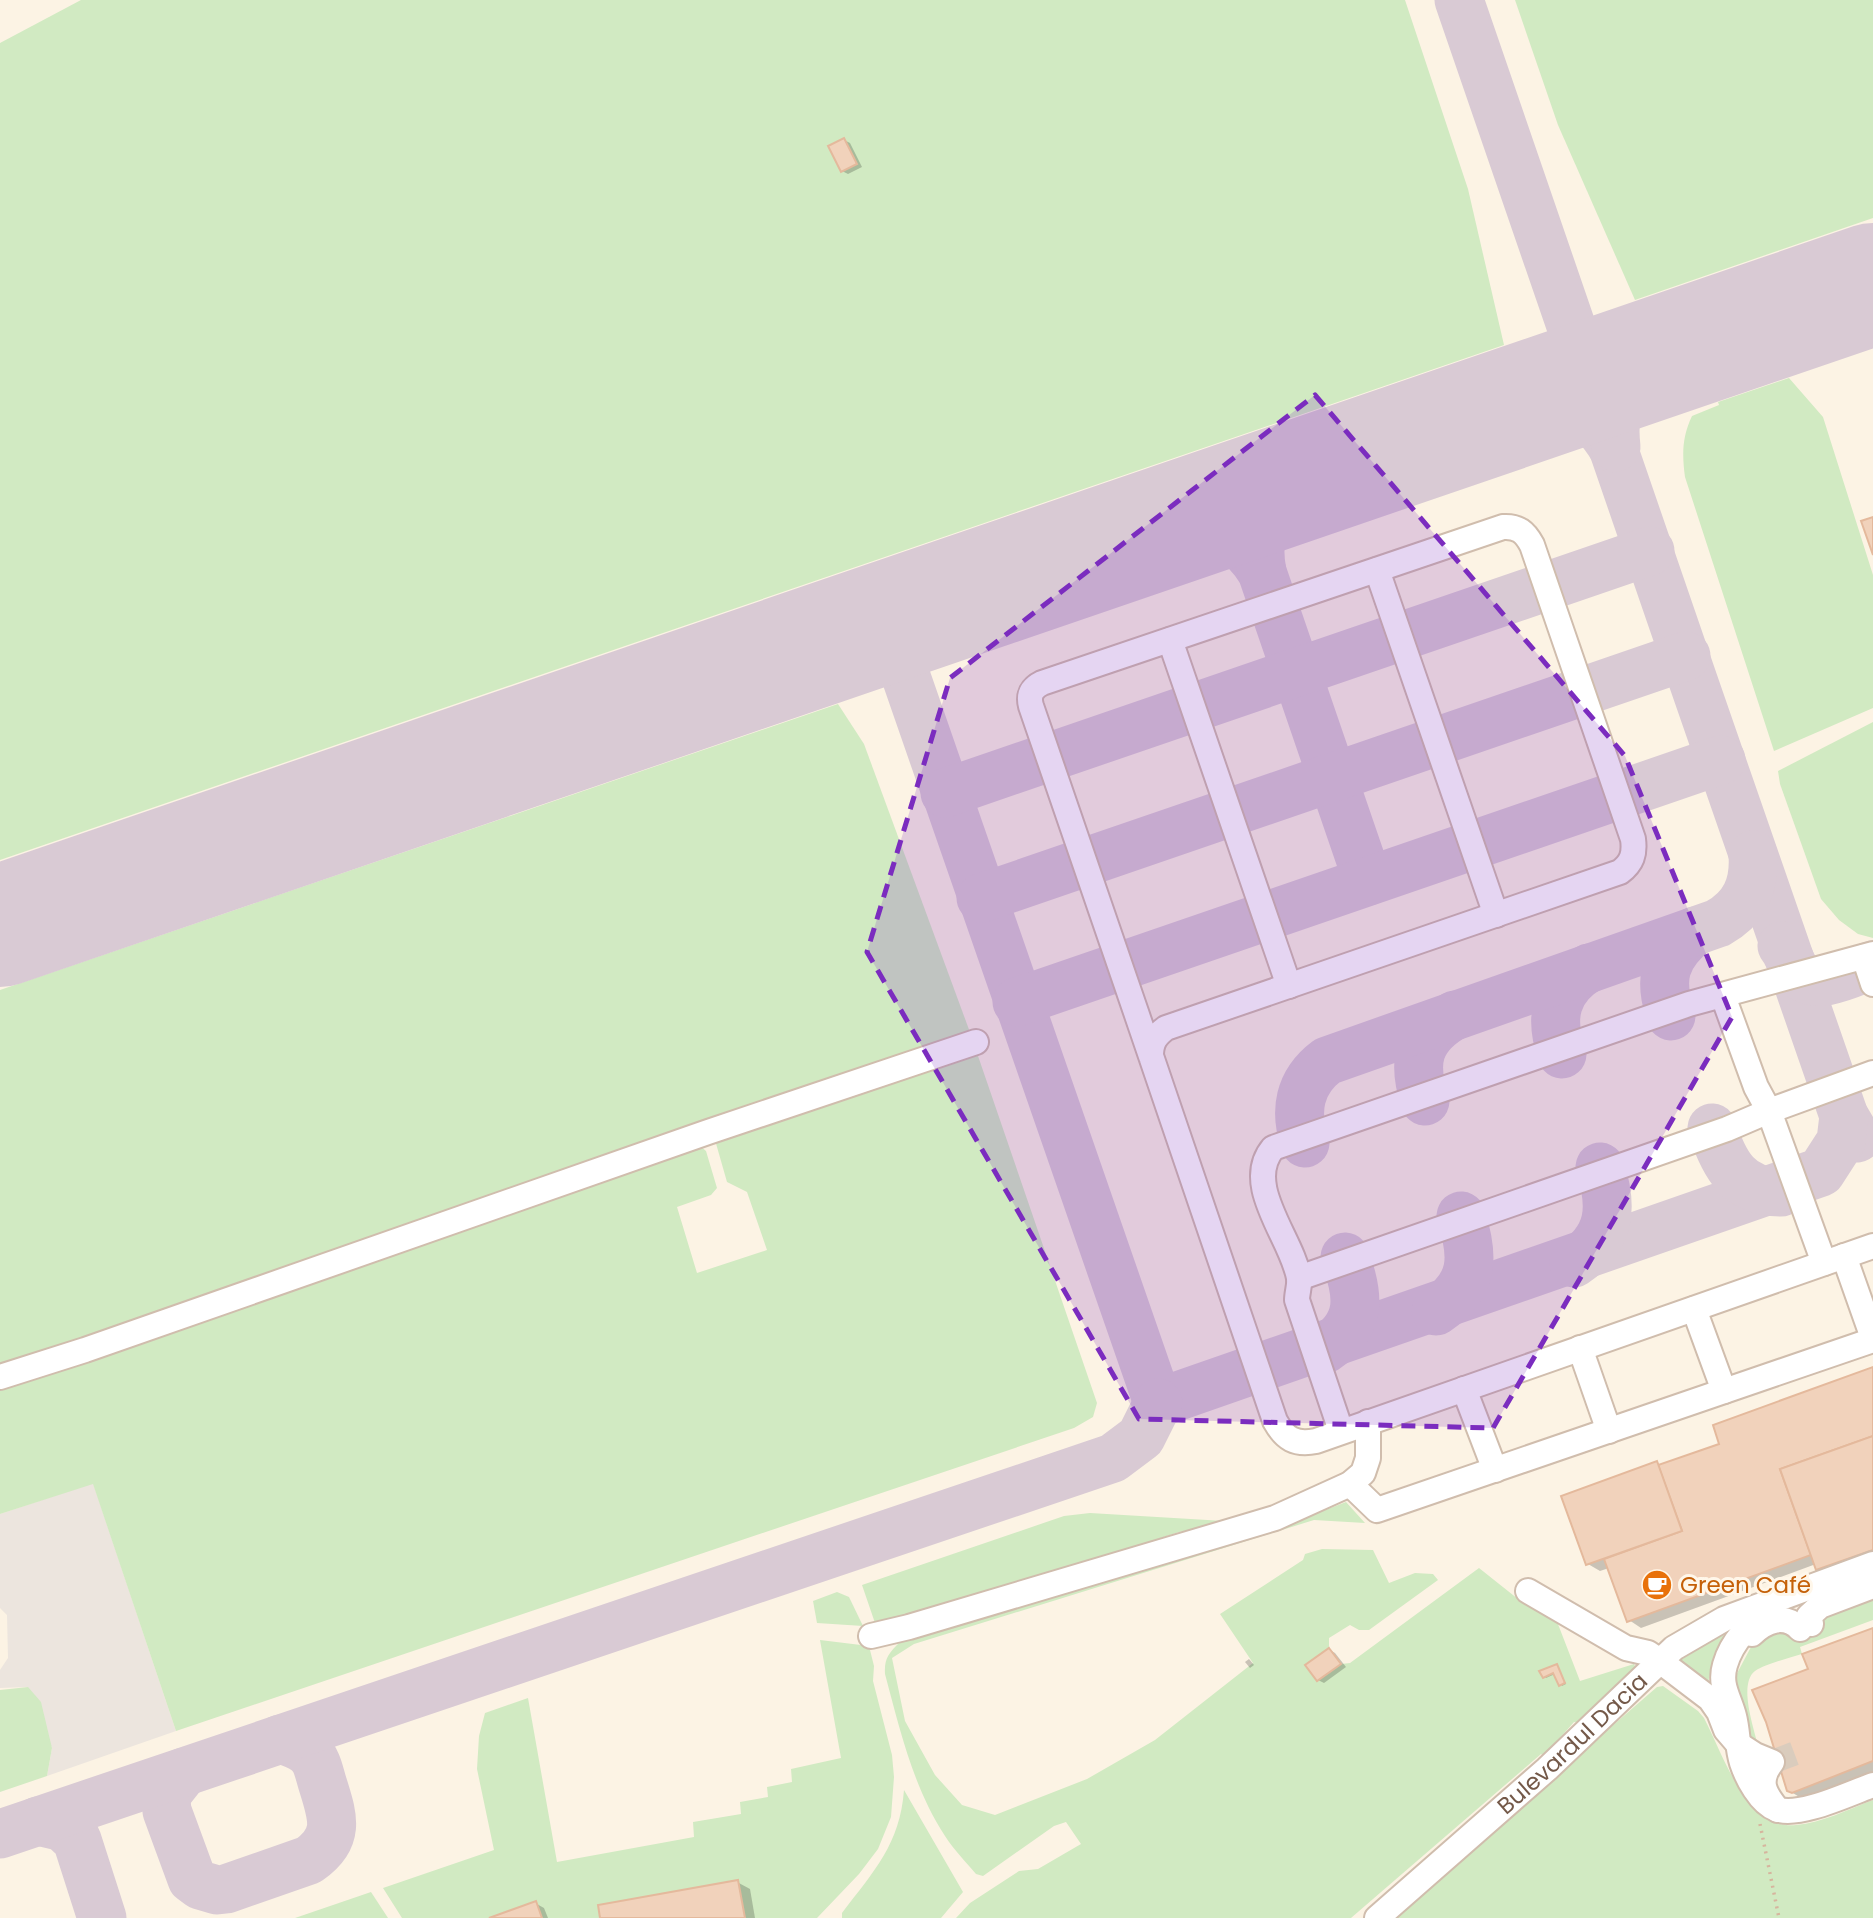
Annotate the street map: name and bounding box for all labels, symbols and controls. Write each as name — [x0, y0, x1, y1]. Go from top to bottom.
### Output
cafe icon: Green Café — [1640, 1568, 1674, 1602]
place label: Green Café — [1680, 1569, 1811, 1601]
street label: Bulevardul Dacia — [1490, 1665, 1655, 1822]

